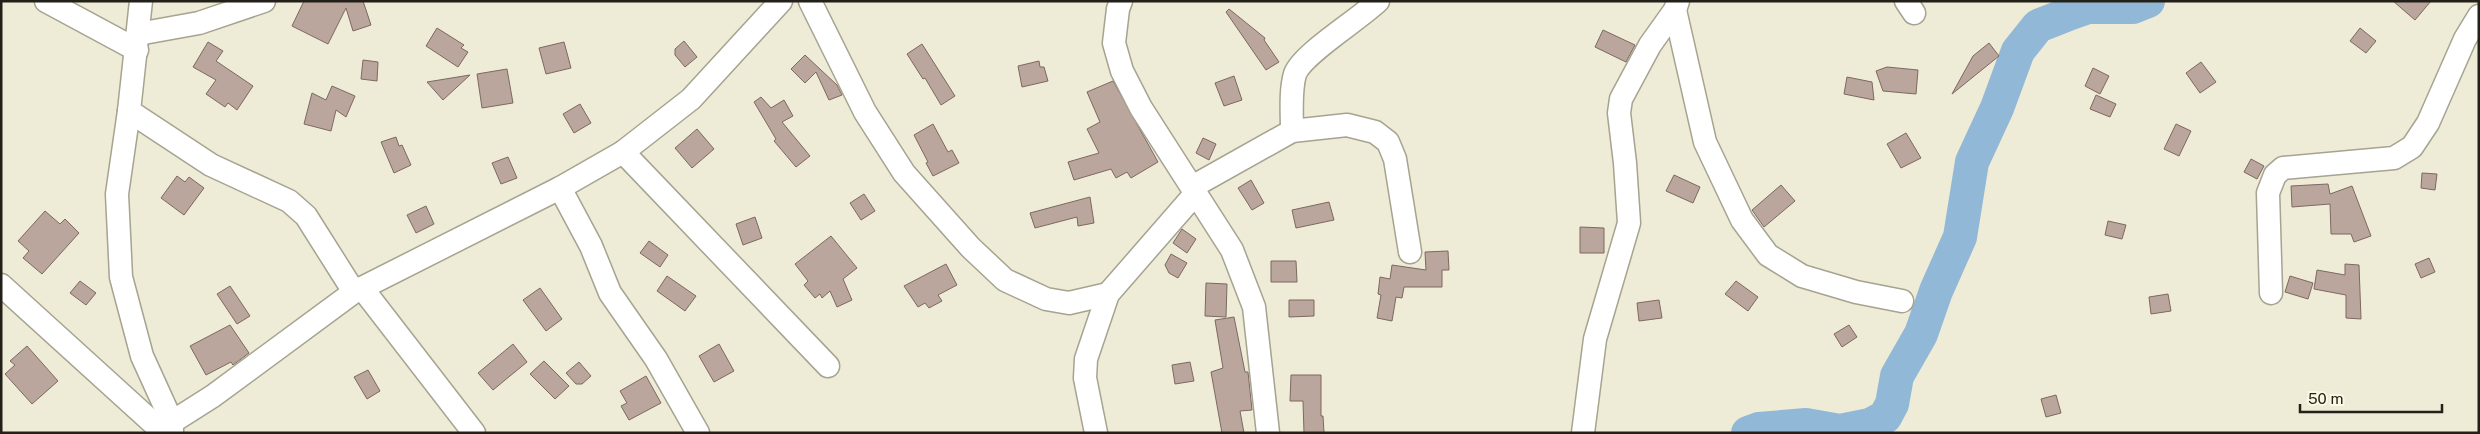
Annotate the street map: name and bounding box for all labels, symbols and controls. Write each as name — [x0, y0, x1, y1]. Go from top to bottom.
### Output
scale bar — [2300, 382, 2442, 414]
text: 50 m — [2308, 390, 2343, 407]

